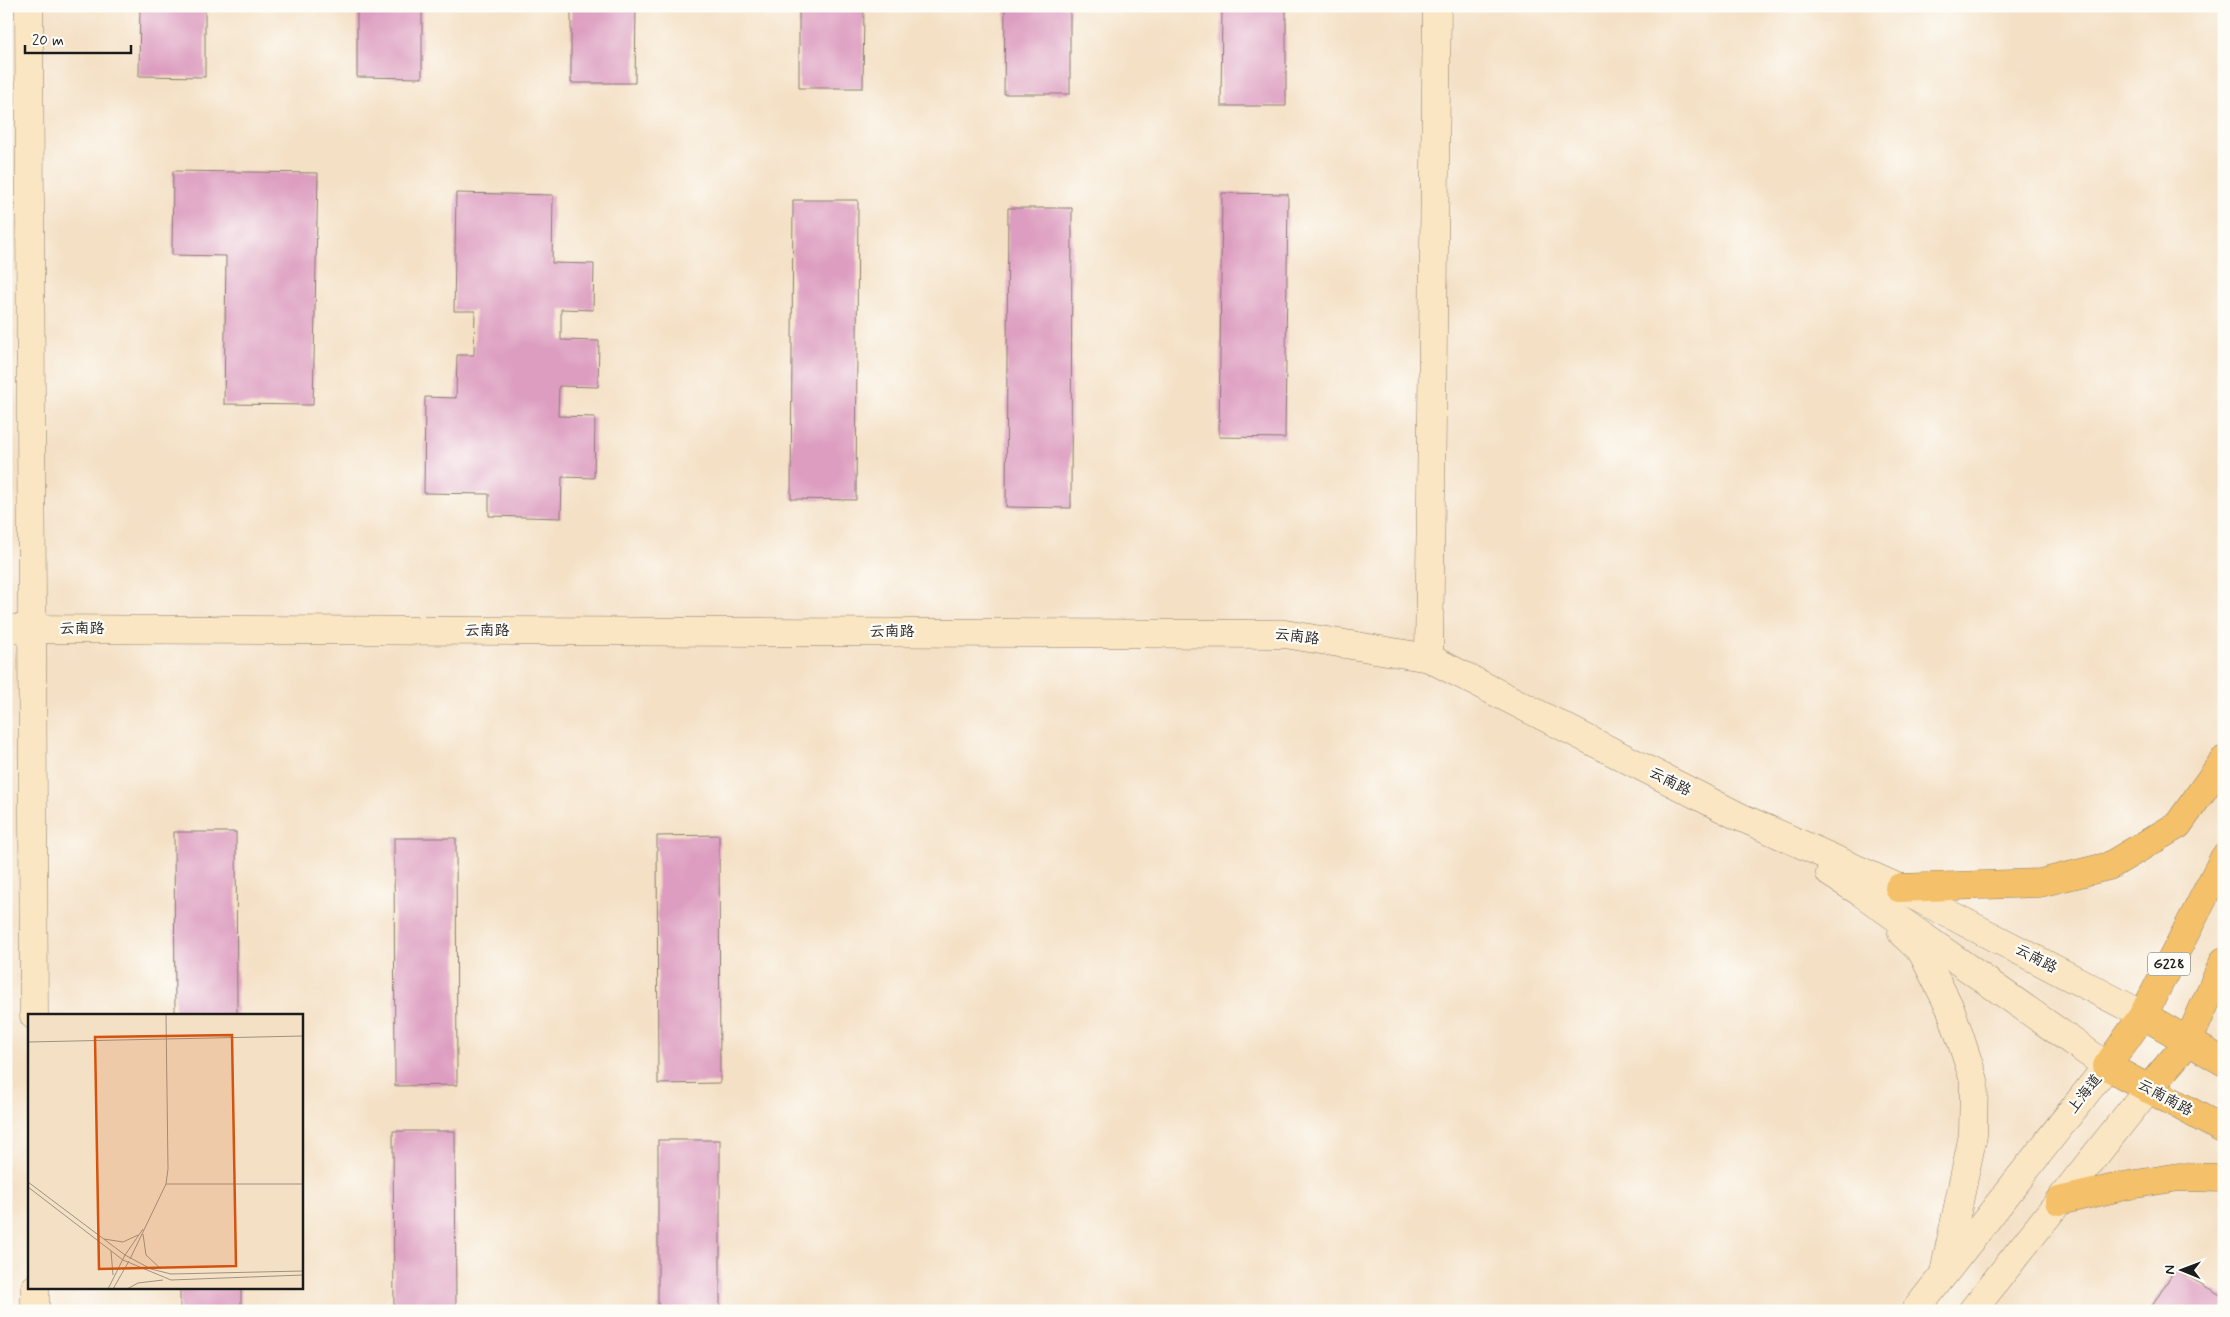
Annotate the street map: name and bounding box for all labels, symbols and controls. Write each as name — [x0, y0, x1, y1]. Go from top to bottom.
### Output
scale bar — [25, 22, 131, 54]
text: 20 m — [32, 31, 64, 51]
street label: 云南路 — [59, 619, 105, 639]
street label: 云南路 — [464, 621, 510, 641]
street label: 云南路 — [869, 622, 915, 642]
street label: 云南路 — [1273, 624, 1321, 650]
street label: 云南路 — [1645, 763, 1695, 801]
street label: 云南路 — [2011, 940, 2061, 978]
road number: G228 — [2148, 952, 2190, 976]
inset map — [28, 1014, 302, 1290]
street label: 上海道 — [2063, 1070, 2107, 1118]
street label: 云南南路 — [2134, 1075, 2196, 1121]
north arrow — [2158, 1244, 2208, 1294]
text: N — [2161, 1265, 2179, 1275]

